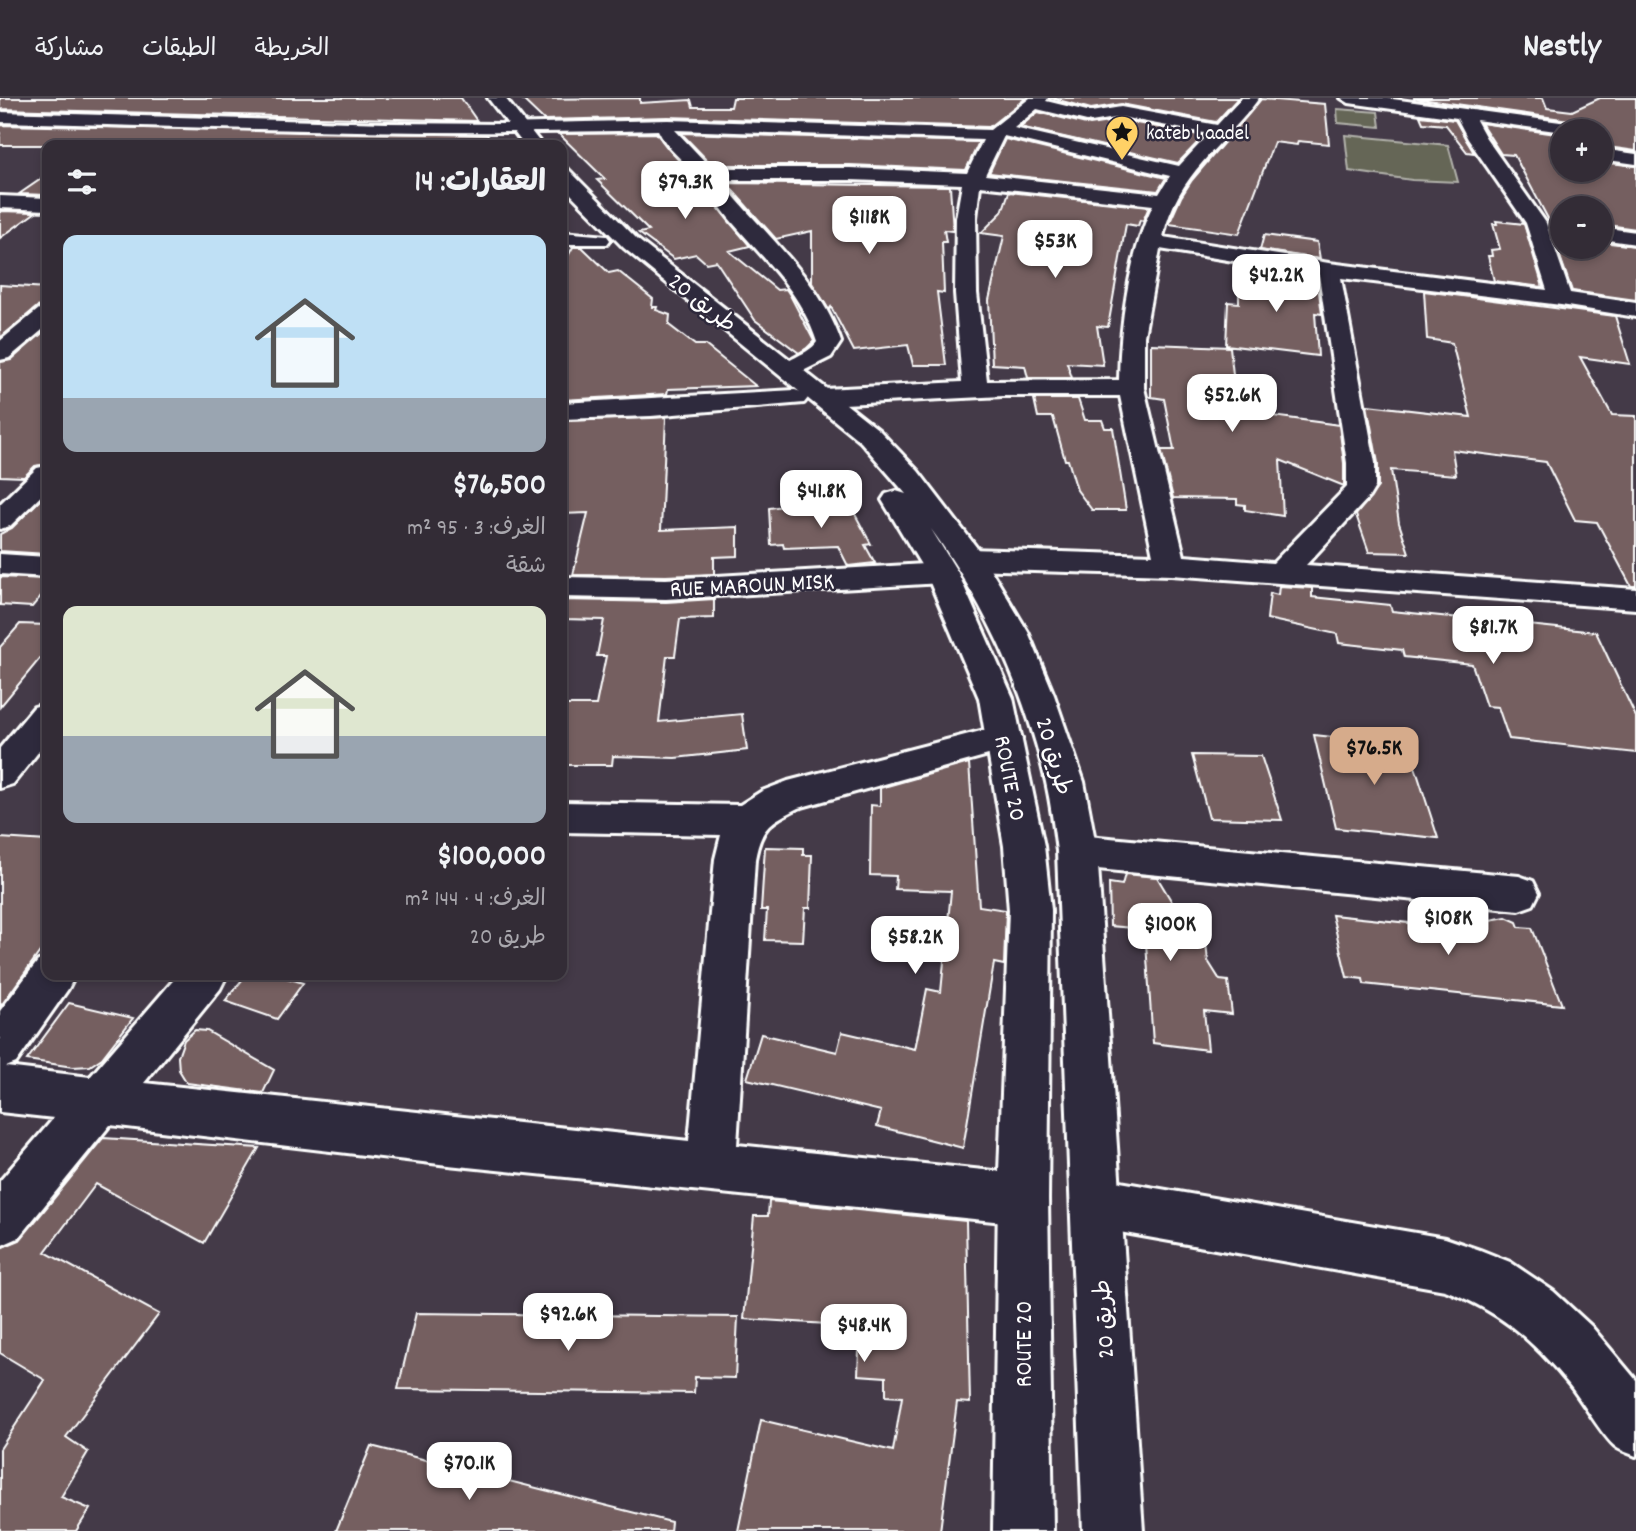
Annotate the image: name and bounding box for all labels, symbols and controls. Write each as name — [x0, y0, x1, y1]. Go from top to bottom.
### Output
text: Nestly — [1523, 25, 1601, 72]
text: مشاركة — [35, 33, 104, 67]
text: الطبقات — [142, 33, 217, 67]
text: الخريطة — [255, 33, 329, 67]
place icon: kateb l aadel — [1103, 113, 1141, 162]
map controls — [1550, 119, 1613, 259]
button: + — [1550, 119, 1613, 182]
place label: kateb l aadel — [1146, 120, 1249, 150]
pin: $79.3K — [628, 162, 742, 221]
icon: filters — [63, 163, 101, 201]
text: العقارات: 14 — [415, 163, 546, 206]
text: $79.3K — [657, 167, 713, 200]
button: − — [1550, 196, 1613, 259]
pin: $118K — [820, 197, 918, 256]
text: $118K — [848, 202, 890, 235]
pin: $53K — [1014, 220, 1096, 280]
text: $53K — [1033, 226, 1077, 259]
pin: $42.2K — [1219, 254, 1333, 314]
text: $42.2K — [1248, 260, 1304, 293]
street label: طريق 20 — [660, 266, 743, 343]
icon: home — [242, 280, 368, 406]
pin: $52.6K — [1175, 374, 1289, 434]
text: $52.6K — [1203, 380, 1261, 413]
text: $76,500 — [452, 466, 546, 509]
pin: $41.8K — [764, 470, 878, 530]
text: $41.8K — [796, 476, 846, 509]
text: الغرف: 3 · 95 m² — [407, 513, 546, 546]
text: شقة — [506, 551, 546, 584]
street label: RUE MAROUN MISK — [669, 566, 835, 608]
pin: $81.7K — [1436, 606, 1550, 666]
text: $81.7K — [1468, 612, 1518, 645]
icon: home — [242, 651, 368, 777]
street label: طريق 20 — [1025, 714, 1079, 800]
pin: $76.5K — [1317, 728, 1431, 787]
street label: ROUTE 20 — [983, 733, 1033, 824]
text: $76.5K — [1346, 733, 1402, 766]
text: $100,000 — [437, 837, 546, 880]
text: الغرف: 4 · 144 m² — [405, 884, 546, 917]
pin: $108K — [1399, 898, 1497, 957]
text: $108K — [1423, 903, 1473, 936]
pin: $100K — [1121, 904, 1219, 963]
text: $100K — [1144, 909, 1196, 942]
pin: $58.2K — [858, 916, 972, 976]
text: طريق 20 — [470, 922, 546, 955]
text: $58.2K — [887, 922, 943, 955]
street label: طريق 20 — [1087, 1278, 1125, 1359]
pin: $92.6K — [511, 1294, 625, 1353]
text: $92.6K — [539, 1299, 597, 1332]
street label: ROUTE 20 — [1009, 1301, 1043, 1387]
pin: $48.4K — [807, 1304, 921, 1364]
text: $48.4K — [837, 1310, 891, 1343]
pin: $70.1K — [412, 1442, 526, 1502]
text: $70.1K — [443, 1448, 495, 1481]

